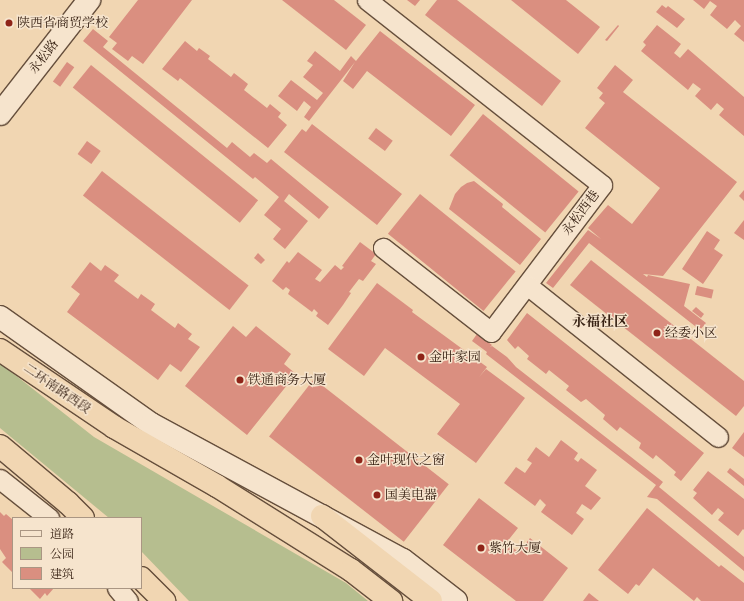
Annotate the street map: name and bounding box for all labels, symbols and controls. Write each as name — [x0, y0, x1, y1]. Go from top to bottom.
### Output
place label: 陕西省商贸学校 — [17, 15, 108, 31]
marker: 陕西省商贸学校 — [4, 18, 14, 28]
street label: 永松路 — [26, 37, 62, 77]
street label: 永松西巷 — [559, 188, 603, 238]
district label: 永福社区 — [572, 313, 628, 329]
place label: 经委小区 — [665, 325, 717, 341]
marker: 经委小区 — [652, 328, 662, 338]
place label: 金叶家园 — [429, 349, 481, 365]
marker: 金叶家园 — [416, 352, 426, 362]
street label: 二环南路西段 — [20, 361, 94, 417]
place label: 铁通商务大厦 — [248, 372, 326, 388]
marker: 铁通商务大厦 — [235, 375, 245, 385]
place label: 金叶现代之窗 — [367, 452, 445, 468]
marker: 金叶现代之窗 — [354, 455, 364, 465]
place label: 国美电器 — [385, 487, 437, 503]
marker: 国美电器 — [372, 490, 382, 500]
legend — [12, 517, 142, 589]
text: 道路 — [50, 525, 74, 542]
place label: 紫竹大厦 — [489, 540, 541, 556]
marker: 紫竹大厦 — [476, 543, 486, 553]
text: 公园 — [50, 545, 74, 562]
text: 建筑 — [50, 565, 74, 582]

